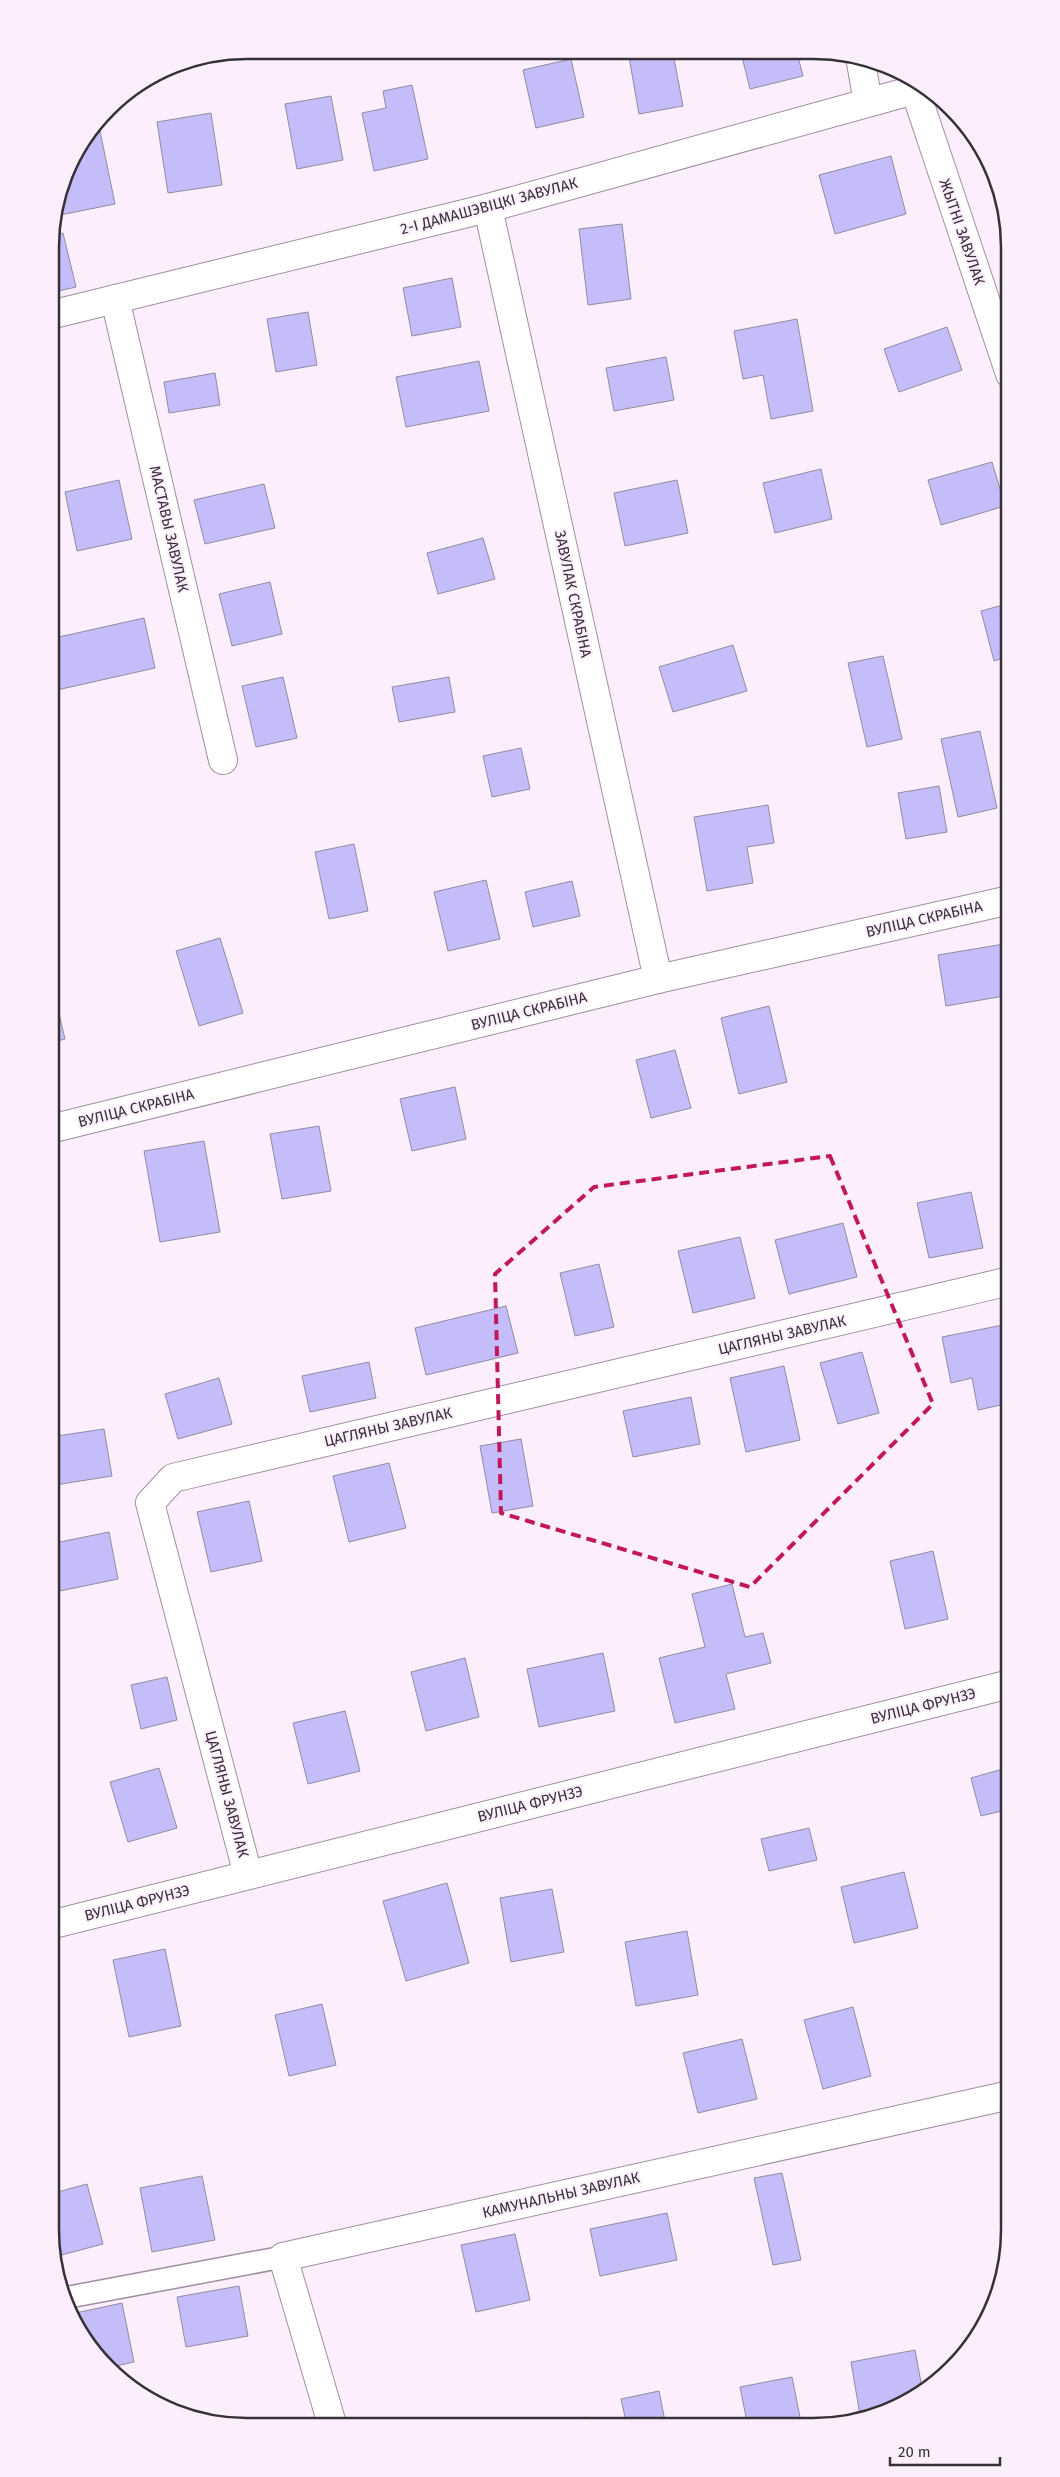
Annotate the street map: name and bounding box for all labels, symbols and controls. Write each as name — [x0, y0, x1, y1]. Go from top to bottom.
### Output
street label: 2-І ДАМАШЭВІЦКІ ЗАВУЛАК — [398, 174, 580, 238]
street label: ЖЫТНІ ЗАВУЛАК — [935, 177, 989, 288]
street label: МАСТАВЫ ЗАВУЛАК — [146, 464, 192, 594]
street label: ЗАВУЛАК СКРАБІНА — [551, 529, 595, 660]
street label: ВУЛІЦА СКРАБІНА — [864, 897, 984, 941]
street label: ВУЛІЦА СКРАБІНА — [469, 988, 589, 1034]
street label: ВУЛІЦА СКРАБІНА — [76, 1085, 196, 1131]
street label: ЦАГЛЯНЫ ЗАВУЛАК — [716, 1311, 848, 1358]
street label: ЦАГЛЯНЫ ЗАВУЛАК — [322, 1403, 454, 1450]
street label: ВУЛІЦА ФРУНЗЭ — [869, 1684, 977, 1728]
street label: ЦАГЛЯНЫ ЗАВУЛАК — [201, 1729, 253, 1860]
street label: ВУЛІЦА ФРУНЗЭ — [476, 1782, 584, 1826]
street label: ВУЛІЦА ФРУНЗЭ — [83, 1881, 191, 1925]
street label: КАМУНАЛЬНЫ ЗАВУЛАК — [480, 2168, 642, 2222]
scale bar — [890, 2434, 1000, 2466]
text: 20 m — [898, 2443, 931, 2461]

